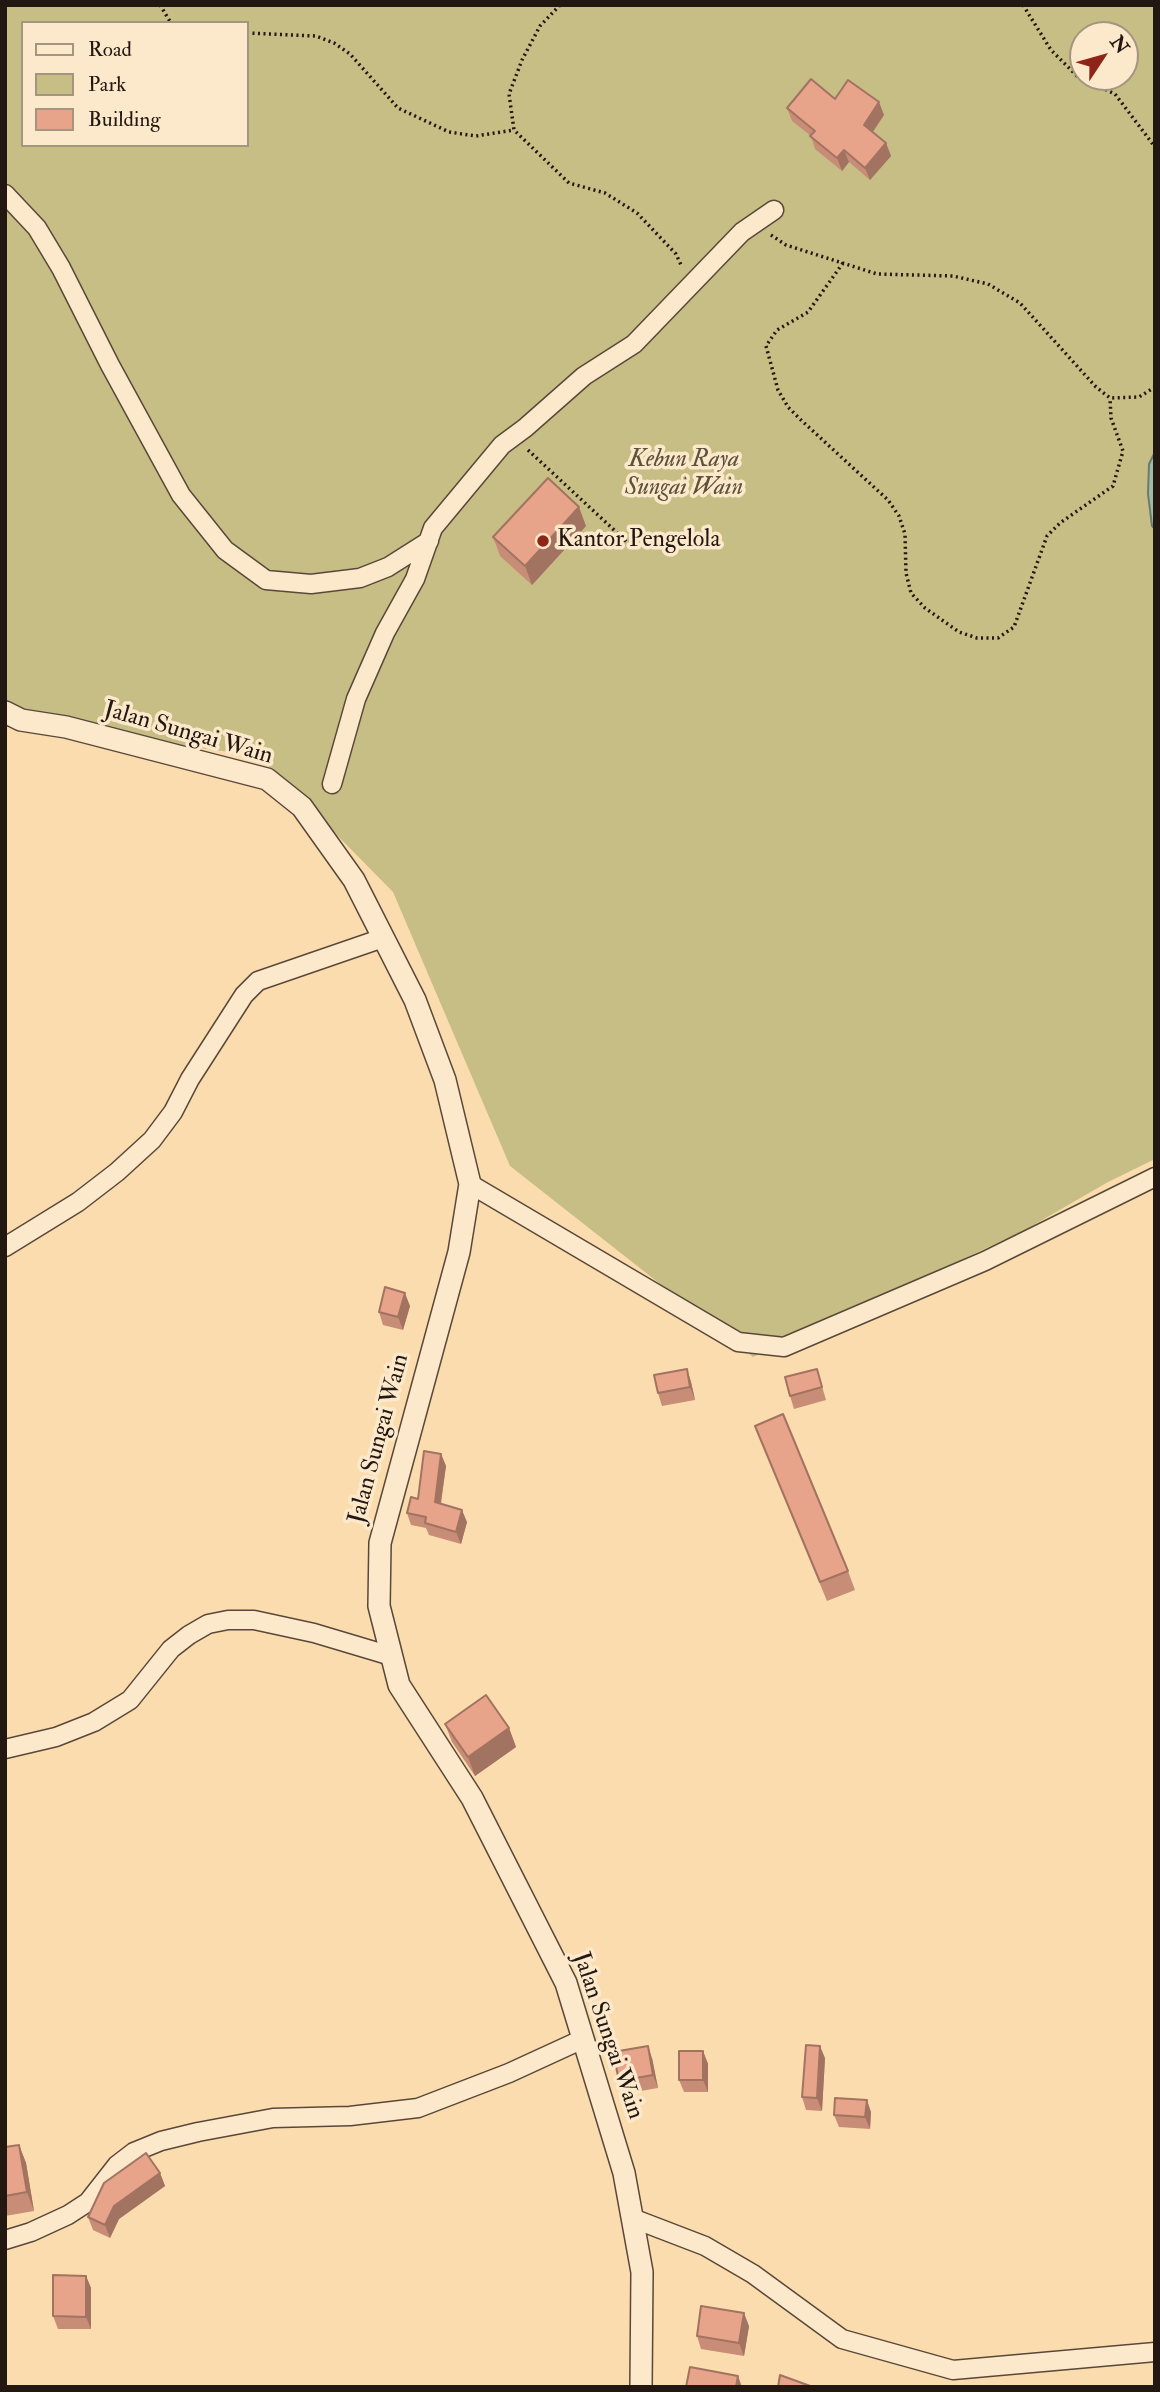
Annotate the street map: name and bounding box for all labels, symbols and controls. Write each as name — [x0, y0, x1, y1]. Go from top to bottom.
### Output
legend — [21, 21, 248, 147]
north arrow — [1069, 21, 1139, 91]
text: N — [1105, 31, 1134, 59]
text: Road — [88, 36, 132, 63]
text: Park — [88, 71, 126, 98]
text: Building — [88, 106, 161, 133]
park label: Kebun Raya Sungai Wain — [625, 447, 743, 503]
place label: Kantor Pengelola — [557, 527, 720, 555]
marker: Kantor Pengelola — [535, 533, 551, 549]
street label: Jalan Sungai Wain — [100, 696, 276, 772]
street label: Jalan Sungai Wain — [343, 1351, 417, 1527]
street label: Jalan Sungai Wain — [565, 1949, 649, 2123]

